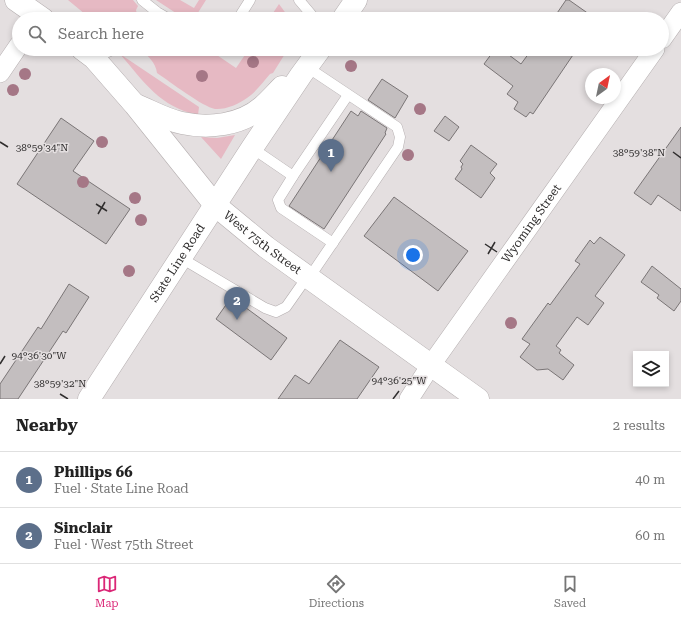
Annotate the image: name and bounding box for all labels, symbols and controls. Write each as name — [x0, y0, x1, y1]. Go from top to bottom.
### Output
search box — [12, 12, 669, 56]
icon: search — [26, 23, 48, 45]
text: Search here — [58, 25, 144, 43]
north arrow — [585, 68, 621, 104]
pin: 1 — [318, 139, 344, 172]
text: 38°59'34"N — [16, 142, 68, 153]
text: 38°59'38"N — [613, 147, 665, 158]
street label: Wyoming Street — [499, 181, 564, 265]
street label: West 75th Street — [221, 208, 305, 277]
street label: State Line Road — [147, 221, 208, 305]
your location — [403, 245, 423, 265]
pin: 2 — [224, 287, 250, 320]
text: 94°36'30"W — [12, 350, 67, 361]
map controls — [633, 351, 669, 387]
button: layers — [633, 351, 669, 387]
text: 94°36'25"W — [372, 375, 427, 386]
text: 38°59'32"N — [34, 378, 86, 389]
text: Nearby — [16, 415, 78, 435]
text: 2 results — [613, 418, 665, 433]
text: Phillips 66 — [54, 463, 133, 481]
text: 1 — [25, 472, 33, 487]
text: 40 m — [635, 472, 665, 487]
text: Fuel · State Line Road — [54, 481, 189, 496]
text: Sinclair — [54, 519, 113, 537]
text: 2 — [25, 528, 33, 543]
text: 60 m — [635, 528, 665, 543]
text: Fuel · West 75th Street — [54, 537, 193, 552]
tab: Map — [95, 573, 119, 610]
tab: Directions — [309, 573, 364, 610]
tab: Saved — [554, 573, 586, 610]

